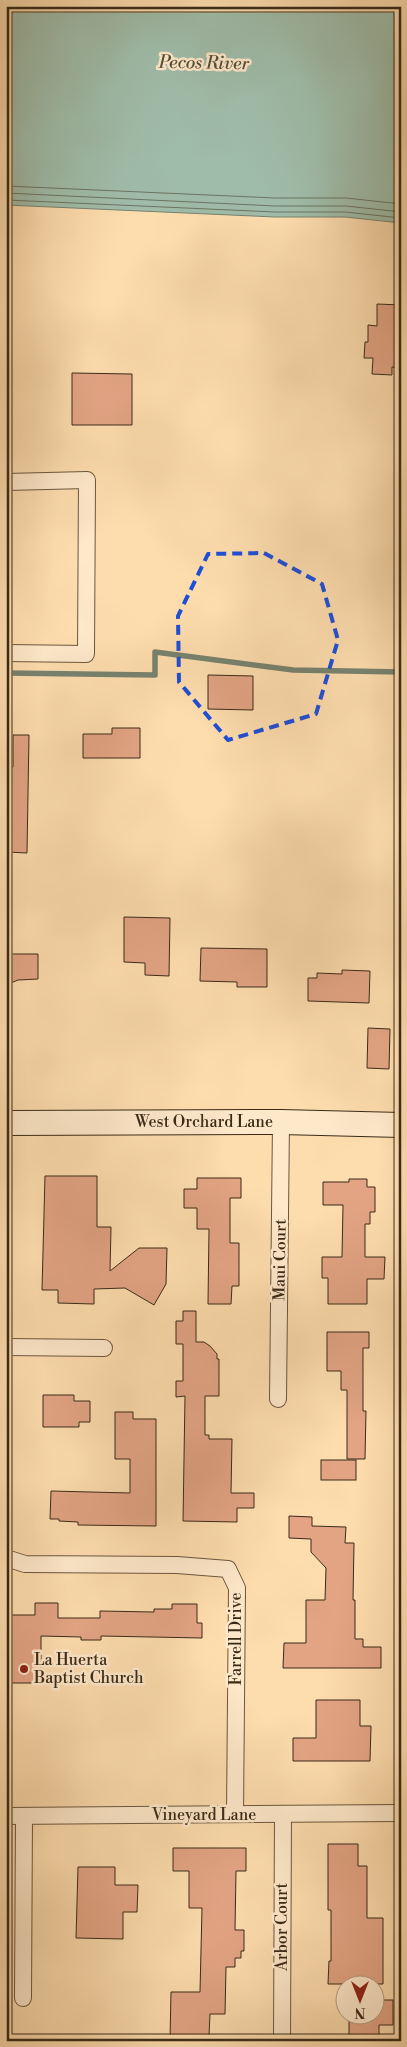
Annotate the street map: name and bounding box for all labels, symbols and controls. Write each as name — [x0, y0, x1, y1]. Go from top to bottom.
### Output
water label: Pecos River — [158, 51, 250, 75]
street label: West Orchard Lane — [134, 1112, 273, 1132]
street label: Maui Court — [269, 1218, 291, 1301]
street label: Farrell Drive — [226, 1592, 246, 1686]
place label: La Huerta Baptist Church — [33, 1650, 144, 1688]
marker: La Huerta Baptist Church — [18, 1663, 30, 1675]
street label: Vineyard Lane — [151, 1805, 256, 1825]
street label: Arbor Court — [272, 1883, 292, 1972]
north arrow — [334, 1974, 384, 2024]
text: N — [354, 2003, 366, 2021]

